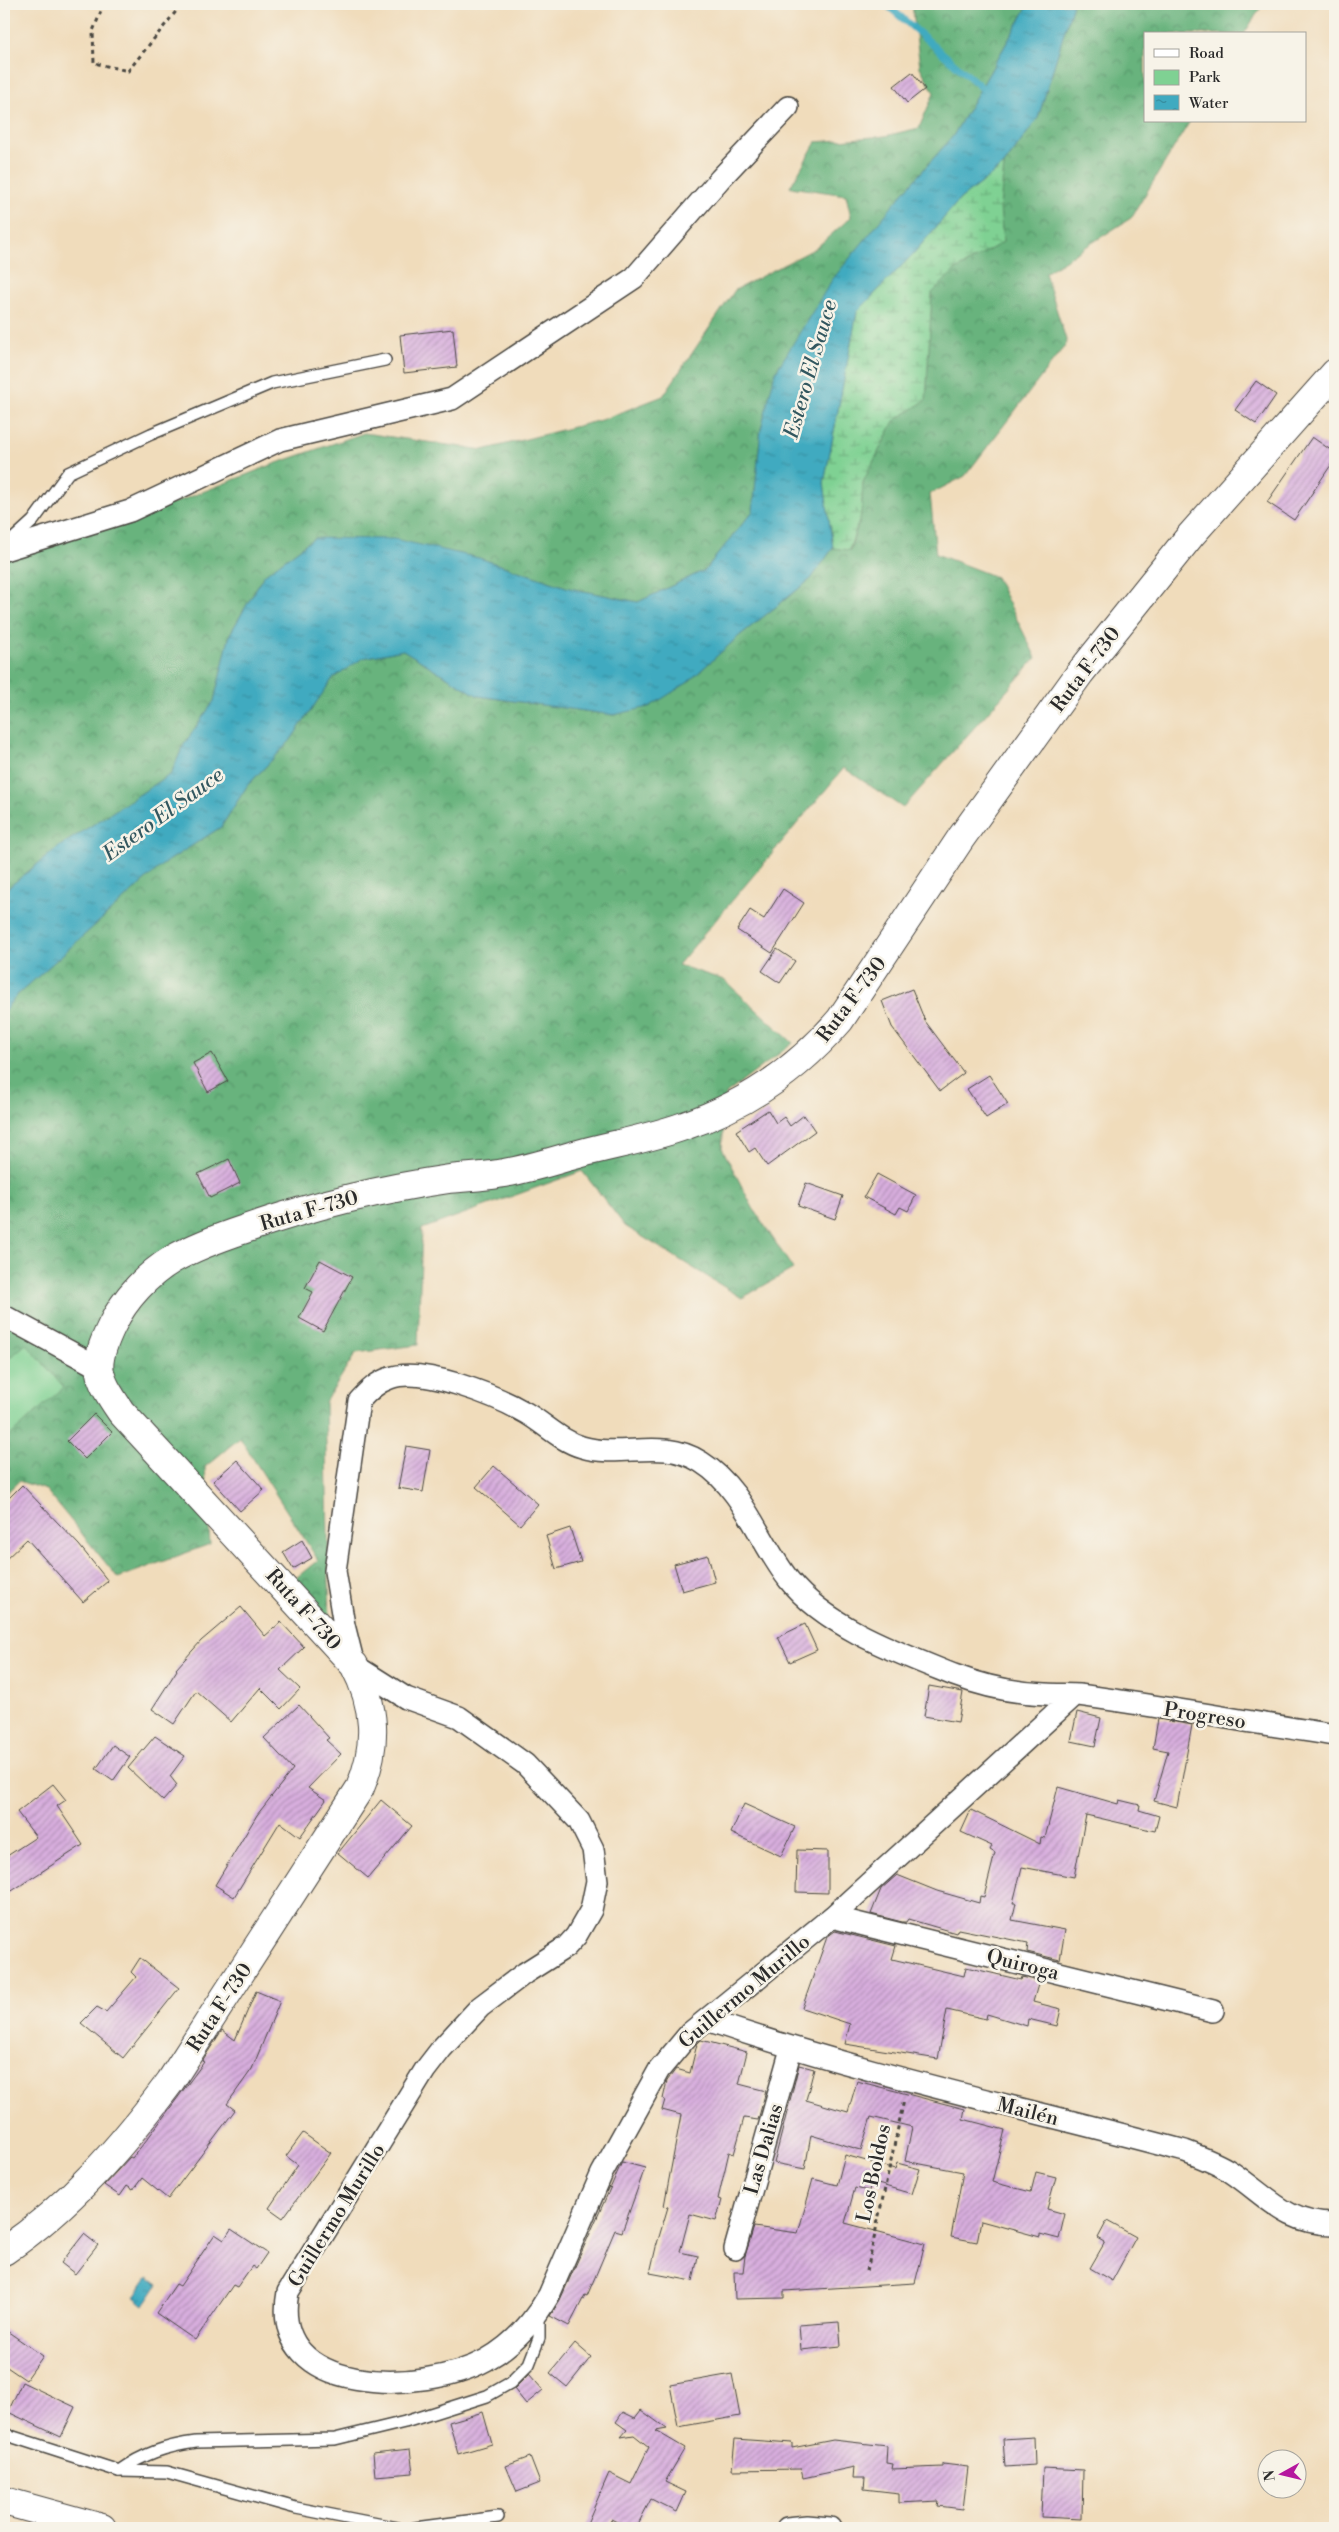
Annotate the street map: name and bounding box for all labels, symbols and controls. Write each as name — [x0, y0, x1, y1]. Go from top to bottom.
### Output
legend — [1144, 32, 1306, 122]
text: Road — [1189, 44, 1224, 63]
text: Park — [1189, 68, 1221, 87]
text: Water — [1188, 94, 1229, 113]
water label: Estero El Sauce — [779, 297, 843, 442]
street label: Ruta F-730 — [1046, 622, 1127, 718]
water label: Estero El Sauce — [98, 762, 229, 868]
street label: Ruta F-730 — [812, 952, 893, 1048]
street label: Ruta F-730 — [257, 1185, 361, 1237]
street label: Ruta F-730 — [260, 1564, 346, 1656]
street label: Progreso — [1162, 1698, 1248, 1735]
street label: Guillermo Murillo — [674, 1930, 816, 2055]
street label: Quiroga — [984, 1944, 1062, 1987]
street label: Ruta F-730 — [182, 1959, 258, 2057]
street label: Mailén — [994, 2093, 1061, 2132]
street label: Las Dalias — [740, 2101, 789, 2198]
street label: Los Boldos — [852, 2122, 897, 2225]
street label: Guillermo Murillo — [283, 2139, 391, 2292]
north arrow — [1256, 2450, 1306, 2500]
text: N — [1260, 2469, 1280, 2482]

